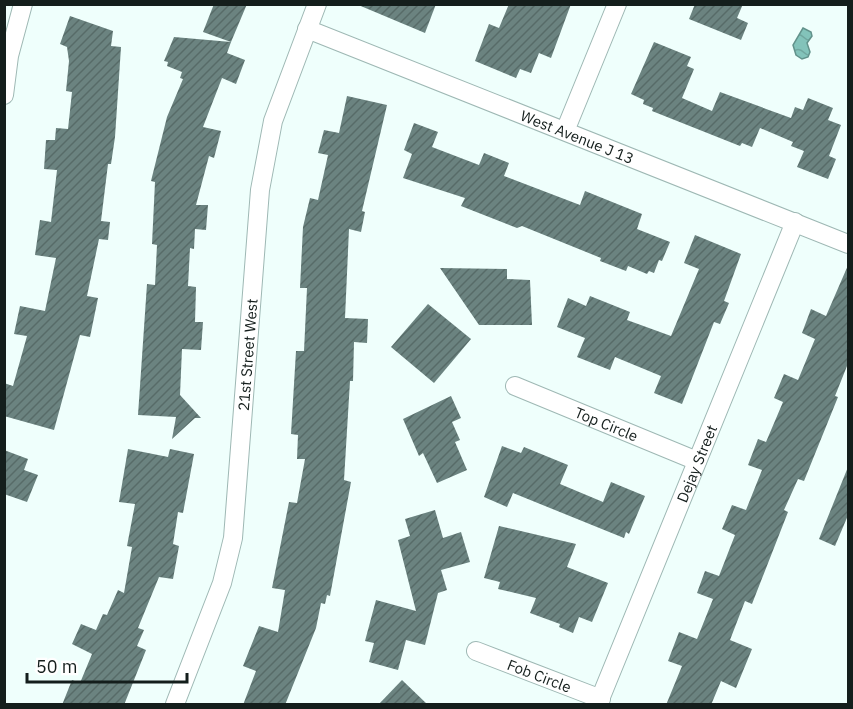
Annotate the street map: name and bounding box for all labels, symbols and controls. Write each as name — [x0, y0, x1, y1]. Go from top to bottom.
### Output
street label: West Avenue J 13 — [518, 105, 637, 168]
street label: 21st Street West — [233, 298, 261, 412]
street label: Top Circle — [572, 402, 641, 445]
street label: Dejay Street — [672, 422, 721, 505]
scale bar — [27, 646, 188, 684]
street label: Fob Circle — [505, 654, 574, 696]
text: 50 m — [36, 655, 78, 678]

